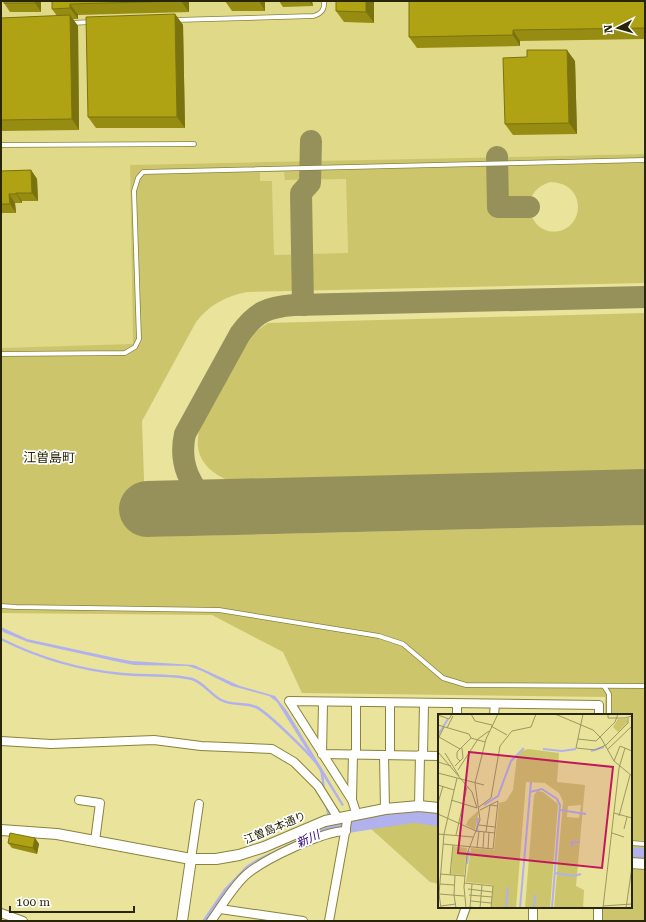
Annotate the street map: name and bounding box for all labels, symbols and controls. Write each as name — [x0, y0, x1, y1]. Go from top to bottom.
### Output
north arrow — [598, 8, 638, 48]
text: N — [602, 24, 615, 34]
district label: 江曽島町 — [23, 450, 75, 465]
inset map — [438, 714, 632, 908]
street label: 江曽島本通り — [242, 809, 308, 847]
water label: 新川 — [294, 827, 324, 850]
scale bar — [10, 888, 134, 914]
text: 100 m — [16, 895, 50, 909]

